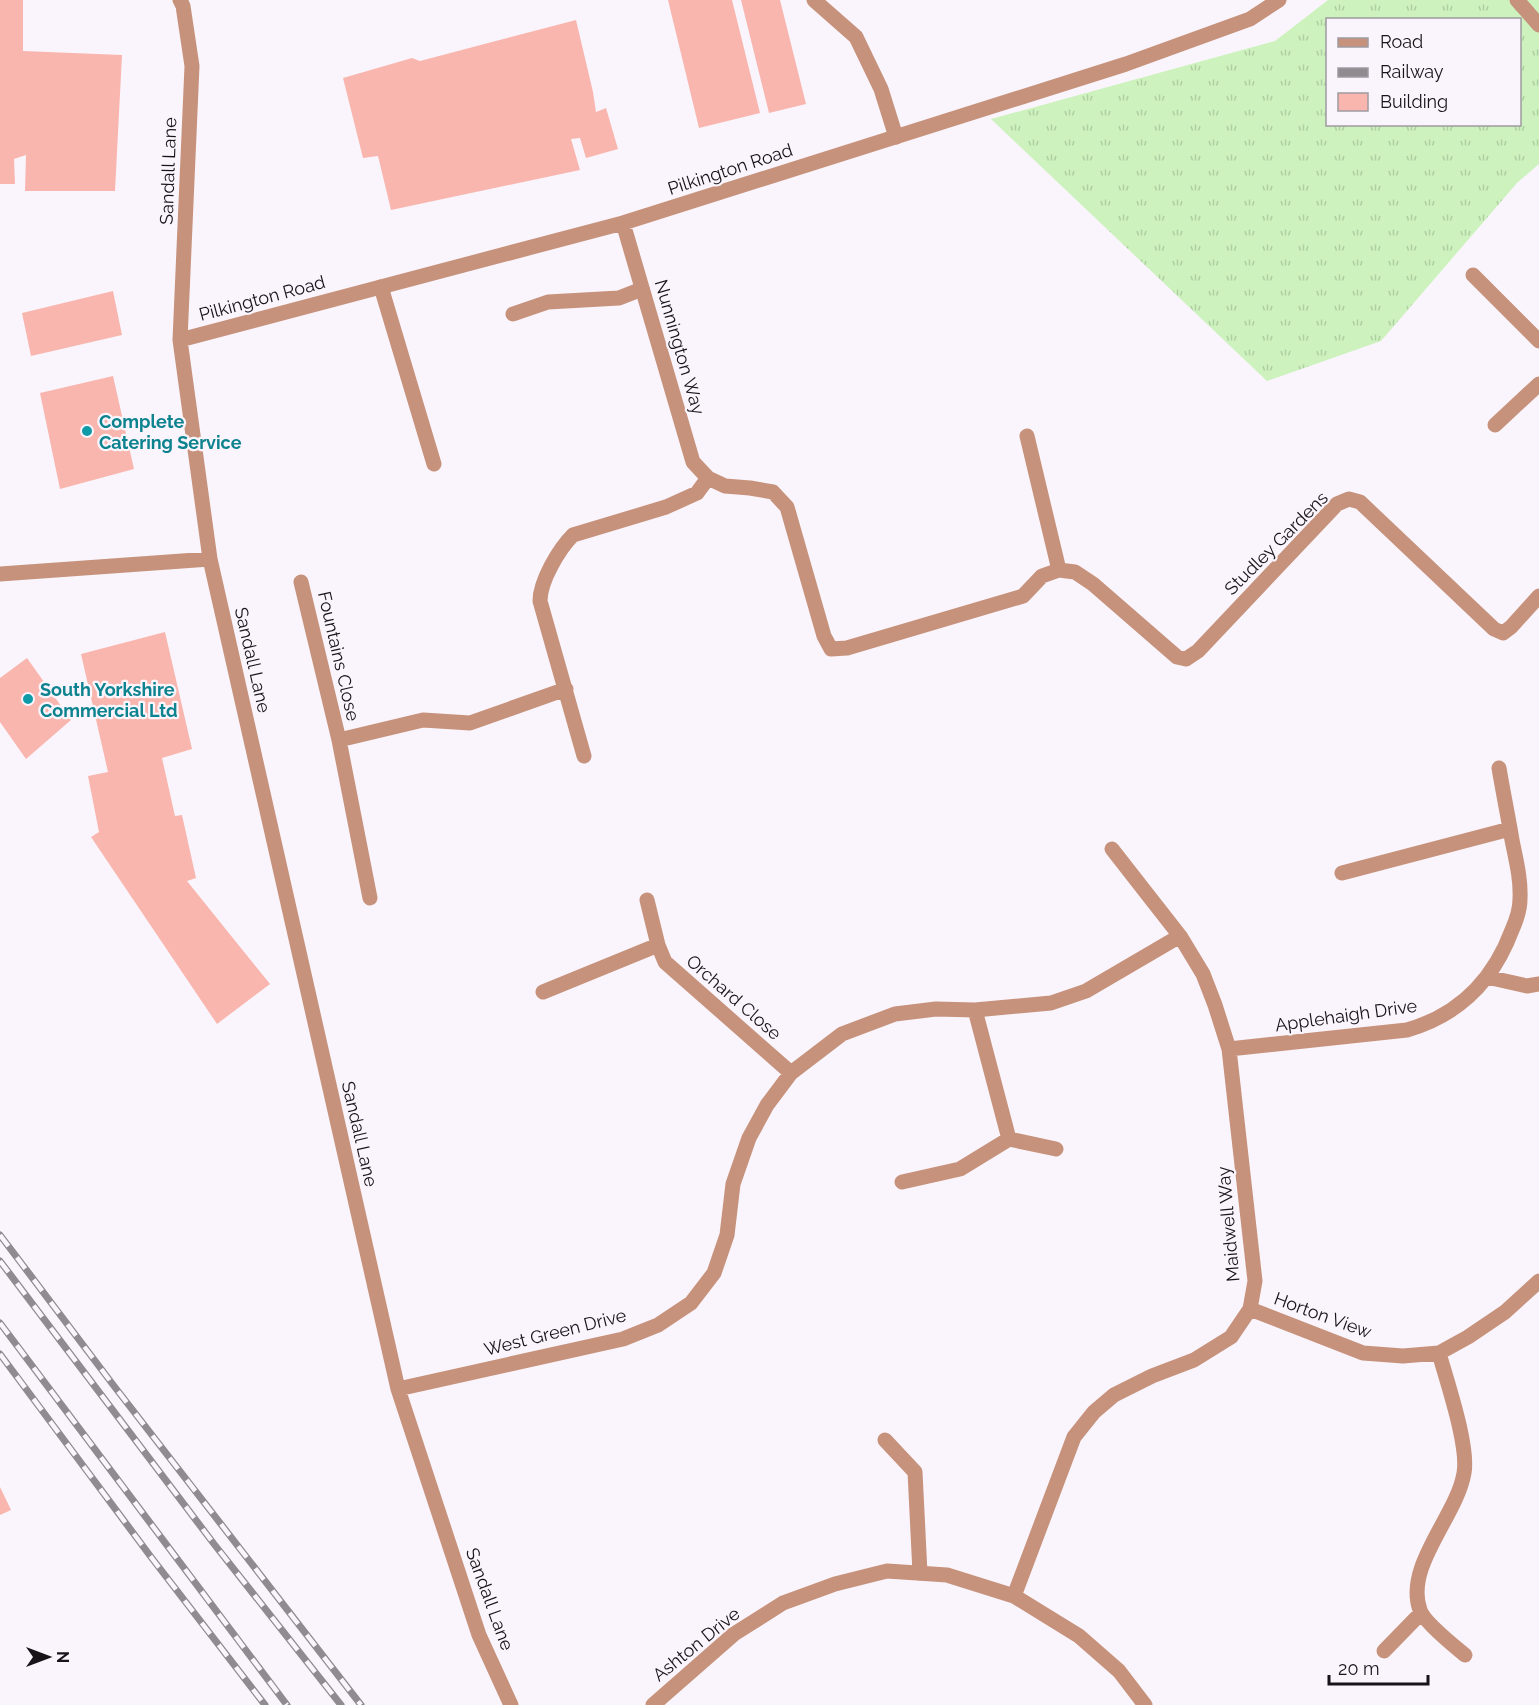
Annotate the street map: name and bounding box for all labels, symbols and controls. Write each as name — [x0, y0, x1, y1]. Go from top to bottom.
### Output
legend — [1326, 18, 1521, 126]
text: Road — [1380, 31, 1423, 52]
text: Railway — [1380, 61, 1444, 82]
text: Building — [1380, 91, 1448, 112]
street label: Sandall Lane — [156, 117, 180, 225]
street label: Pilkington Road — [665, 139, 795, 199]
street label: Pilkington Road — [197, 271, 327, 325]
street label: Nunnington Way — [651, 277, 709, 417]
place label: Complete Catering Service — [99, 411, 242, 453]
marker: Complete Catering Service — [80, 424, 94, 438]
street label: Studley Gardens — [1220, 487, 1332, 599]
street label: Fountains Close — [314, 589, 364, 723]
street label: Sandall Lane — [231, 605, 275, 715]
place label: South Yorkshire Commercial Ltd — [40, 679, 178, 721]
marker: South Yorkshire Commercial Ltd — [21, 692, 35, 706]
street label: Orchard Close — [682, 950, 786, 1044]
street label: Applehaigh Drive — [1274, 995, 1419, 1035]
street label: Sandall Lane — [338, 1079, 382, 1189]
street label: Maidwell Way — [1212, 1165, 1244, 1283]
street label: Horton View — [1271, 1288, 1375, 1342]
street label: West Green Drive — [482, 1304, 629, 1360]
street label: Sandall Lane — [462, 1545, 518, 1653]
street label: Ashton Drive — [648, 1602, 744, 1685]
north arrow — [18, 1627, 78, 1687]
scale bar — [1329, 1648, 1428, 1686]
text: N — [53, 1651, 72, 1663]
text: 20 m — [1338, 1658, 1380, 1679]

